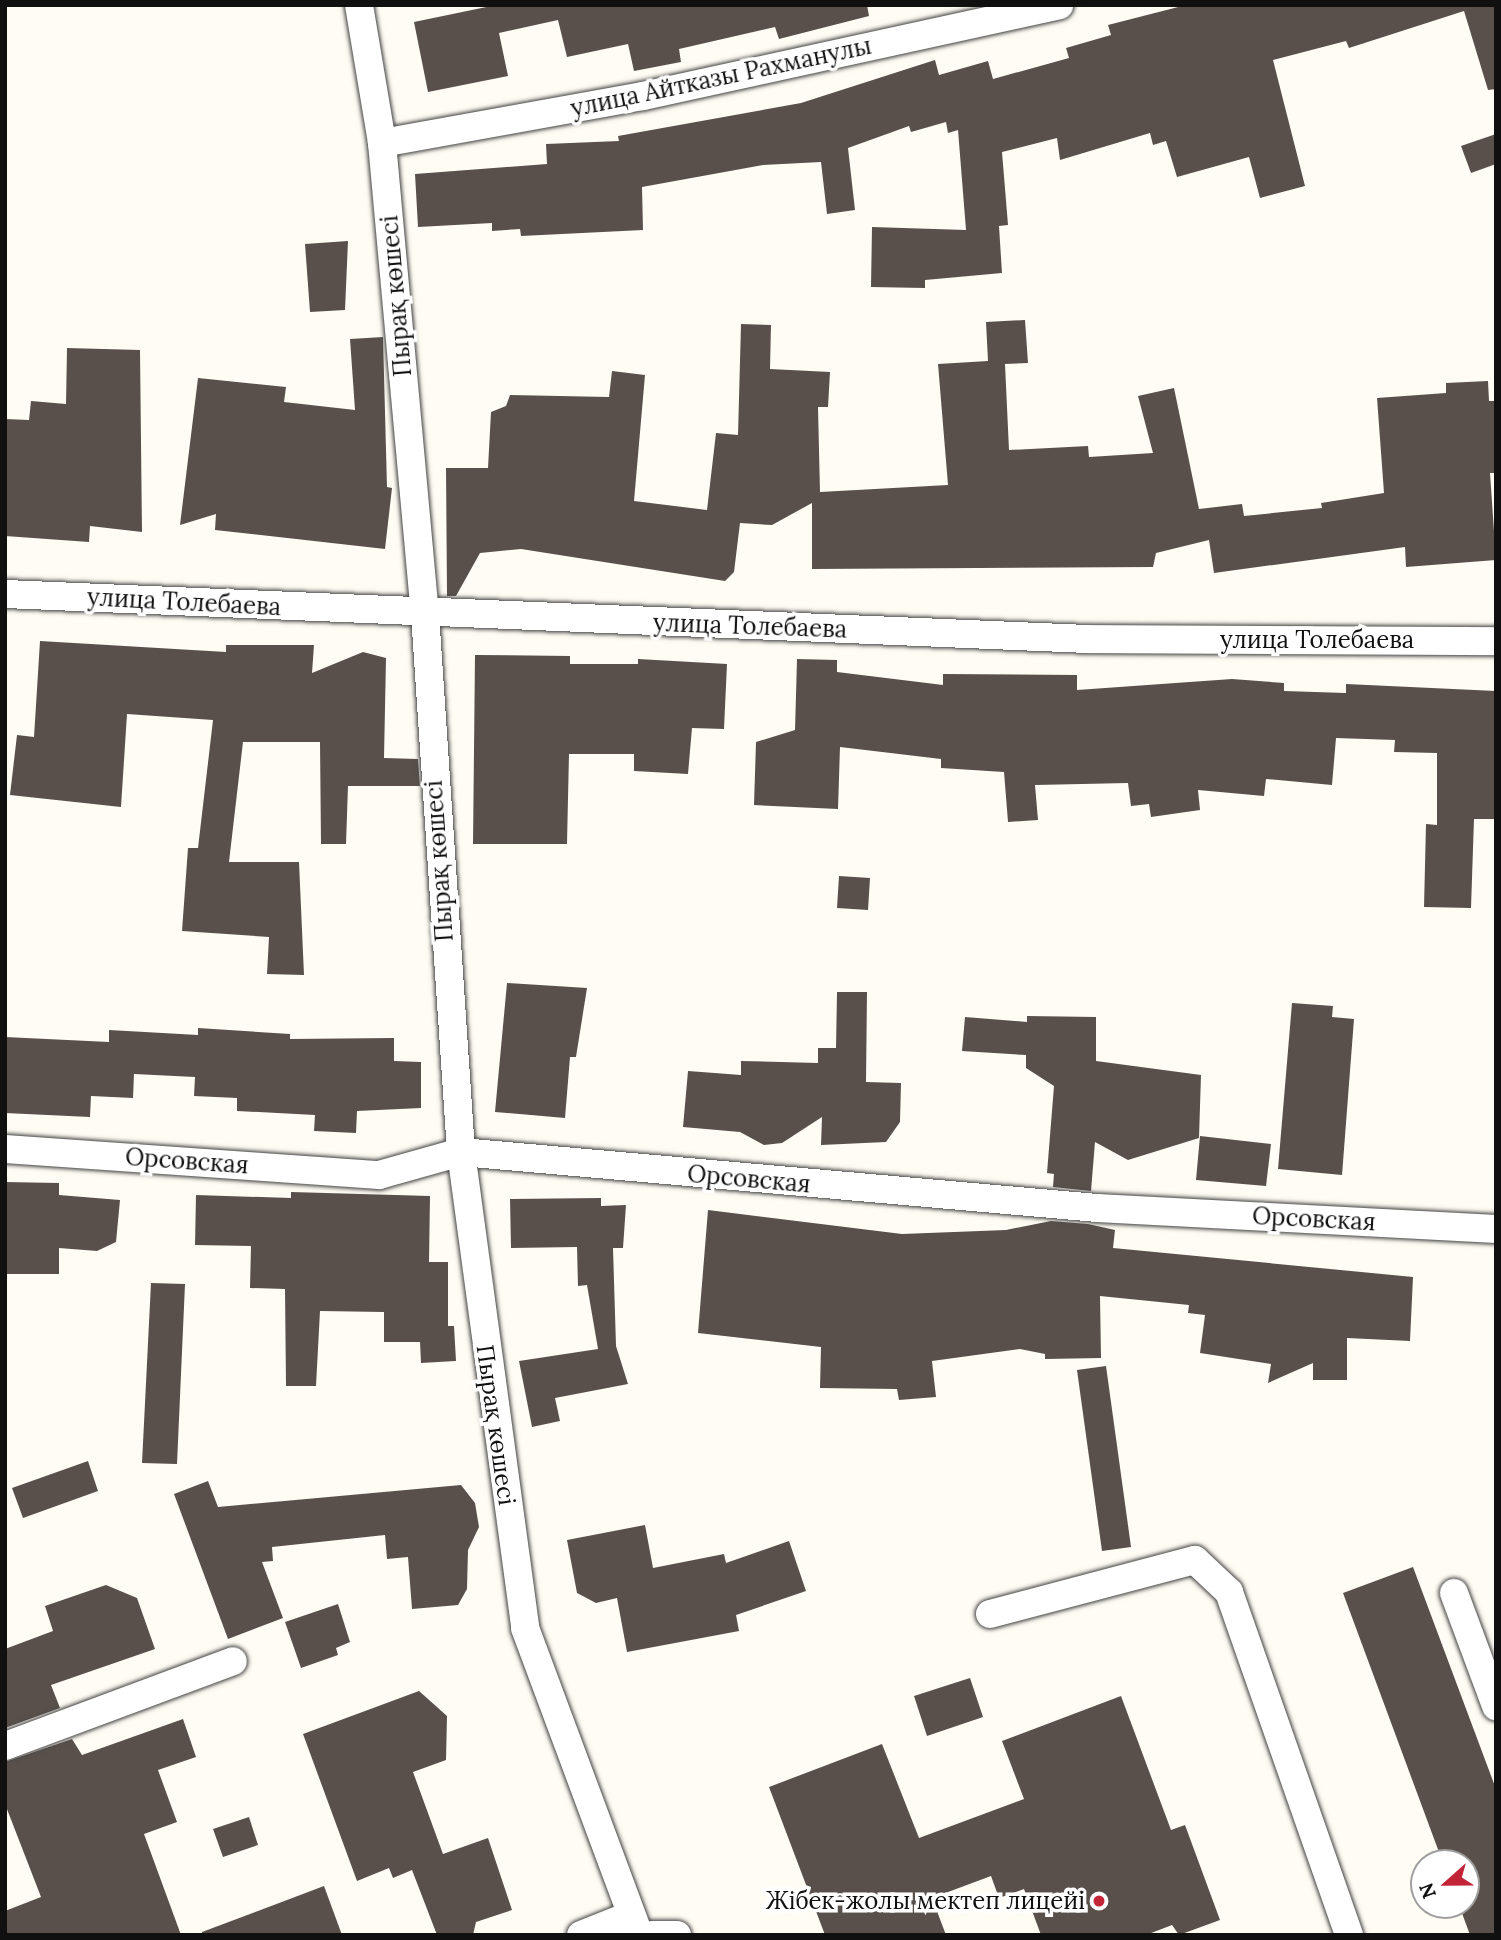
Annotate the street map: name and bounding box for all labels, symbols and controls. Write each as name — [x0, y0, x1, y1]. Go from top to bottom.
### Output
street label: улица Айтказы Рахманулы — [568, 31, 874, 123]
street label: Пырақ көшесі — [375, 214, 417, 378]
street label: улица Толебаева — [86, 583, 282, 621]
street label: улица Толебаева — [653, 608, 847, 644]
street label: улица Толебаева — [1220, 626, 1414, 654]
street label: Пырақ көшесі — [419, 779, 459, 943]
street label: Орсовская — [124, 1142, 250, 1180]
street label: Орсовская — [686, 1159, 812, 1199]
street label: Орсовская — [1251, 1201, 1377, 1237]
street label: Пырақ көшесі — [470, 1343, 522, 1507]
north arrow — [1410, 1849, 1480, 1919]
text: N — [1413, 1880, 1441, 1902]
place label: Жібек-жолы мектеп лицейі — [766, 1887, 1085, 1915]
marker: Жібек-жолы мектеп лицейі — [1091, 1893, 1107, 1909]

